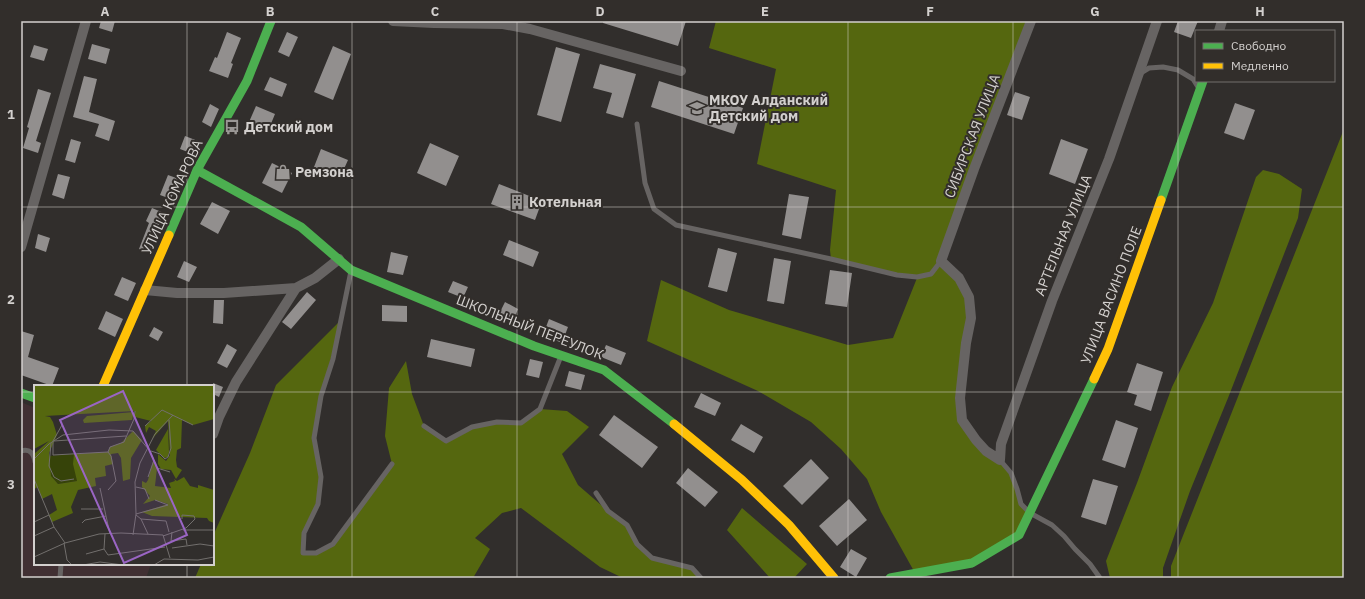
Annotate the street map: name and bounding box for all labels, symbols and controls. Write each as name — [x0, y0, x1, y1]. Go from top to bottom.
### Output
text: A — [101, 3, 110, 20]
text: B — [266, 3, 275, 20]
text: C — [431, 3, 440, 20]
text: D — [595, 3, 605, 20]
text: E — [761, 3, 769, 20]
text: F — [926, 3, 934, 20]
text: G — [1090, 3, 1100, 20]
text: H — [1255, 3, 1265, 20]
legend — [1195, 30, 1335, 82]
text: Свободно — [1231, 38, 1287, 53]
text: Медленно — [1231, 58, 1289, 73]
street label: СИБИРСКАЯ УЛИЦА — [940, 71, 1004, 201]
place label: МКОУ Алданский Детский дом — [709, 91, 828, 125]
school or university icon: МКОУ Алданский Детский дом — [688, 99, 706, 117]
text: 1 — [7, 106, 15, 123]
bus stop icon: Детский дом — [223, 118, 241, 136]
place label: Детский дом — [244, 118, 333, 136]
street label: УЛИЦА КОМАРОВА — [137, 136, 207, 258]
shop icon: Ремзона — [274, 163, 292, 181]
place label: Ремзона — [295, 163, 354, 181]
street label: АРТЕЛЬНАЯ УЛИЦА — [1030, 172, 1096, 298]
building icon: Котельная — [508, 193, 526, 211]
place label: Котельная — [529, 193, 602, 211]
street label: УЛИЦА ВАСИНО ПОЛЕ — [1076, 224, 1146, 366]
street label: ШКОЛЬНЫЙ ПЕРЕУЛОК — [454, 290, 607, 363]
text: 2 — [7, 291, 15, 308]
inset map — [34, 385, 214, 565]
text: 3 — [7, 476, 15, 493]

